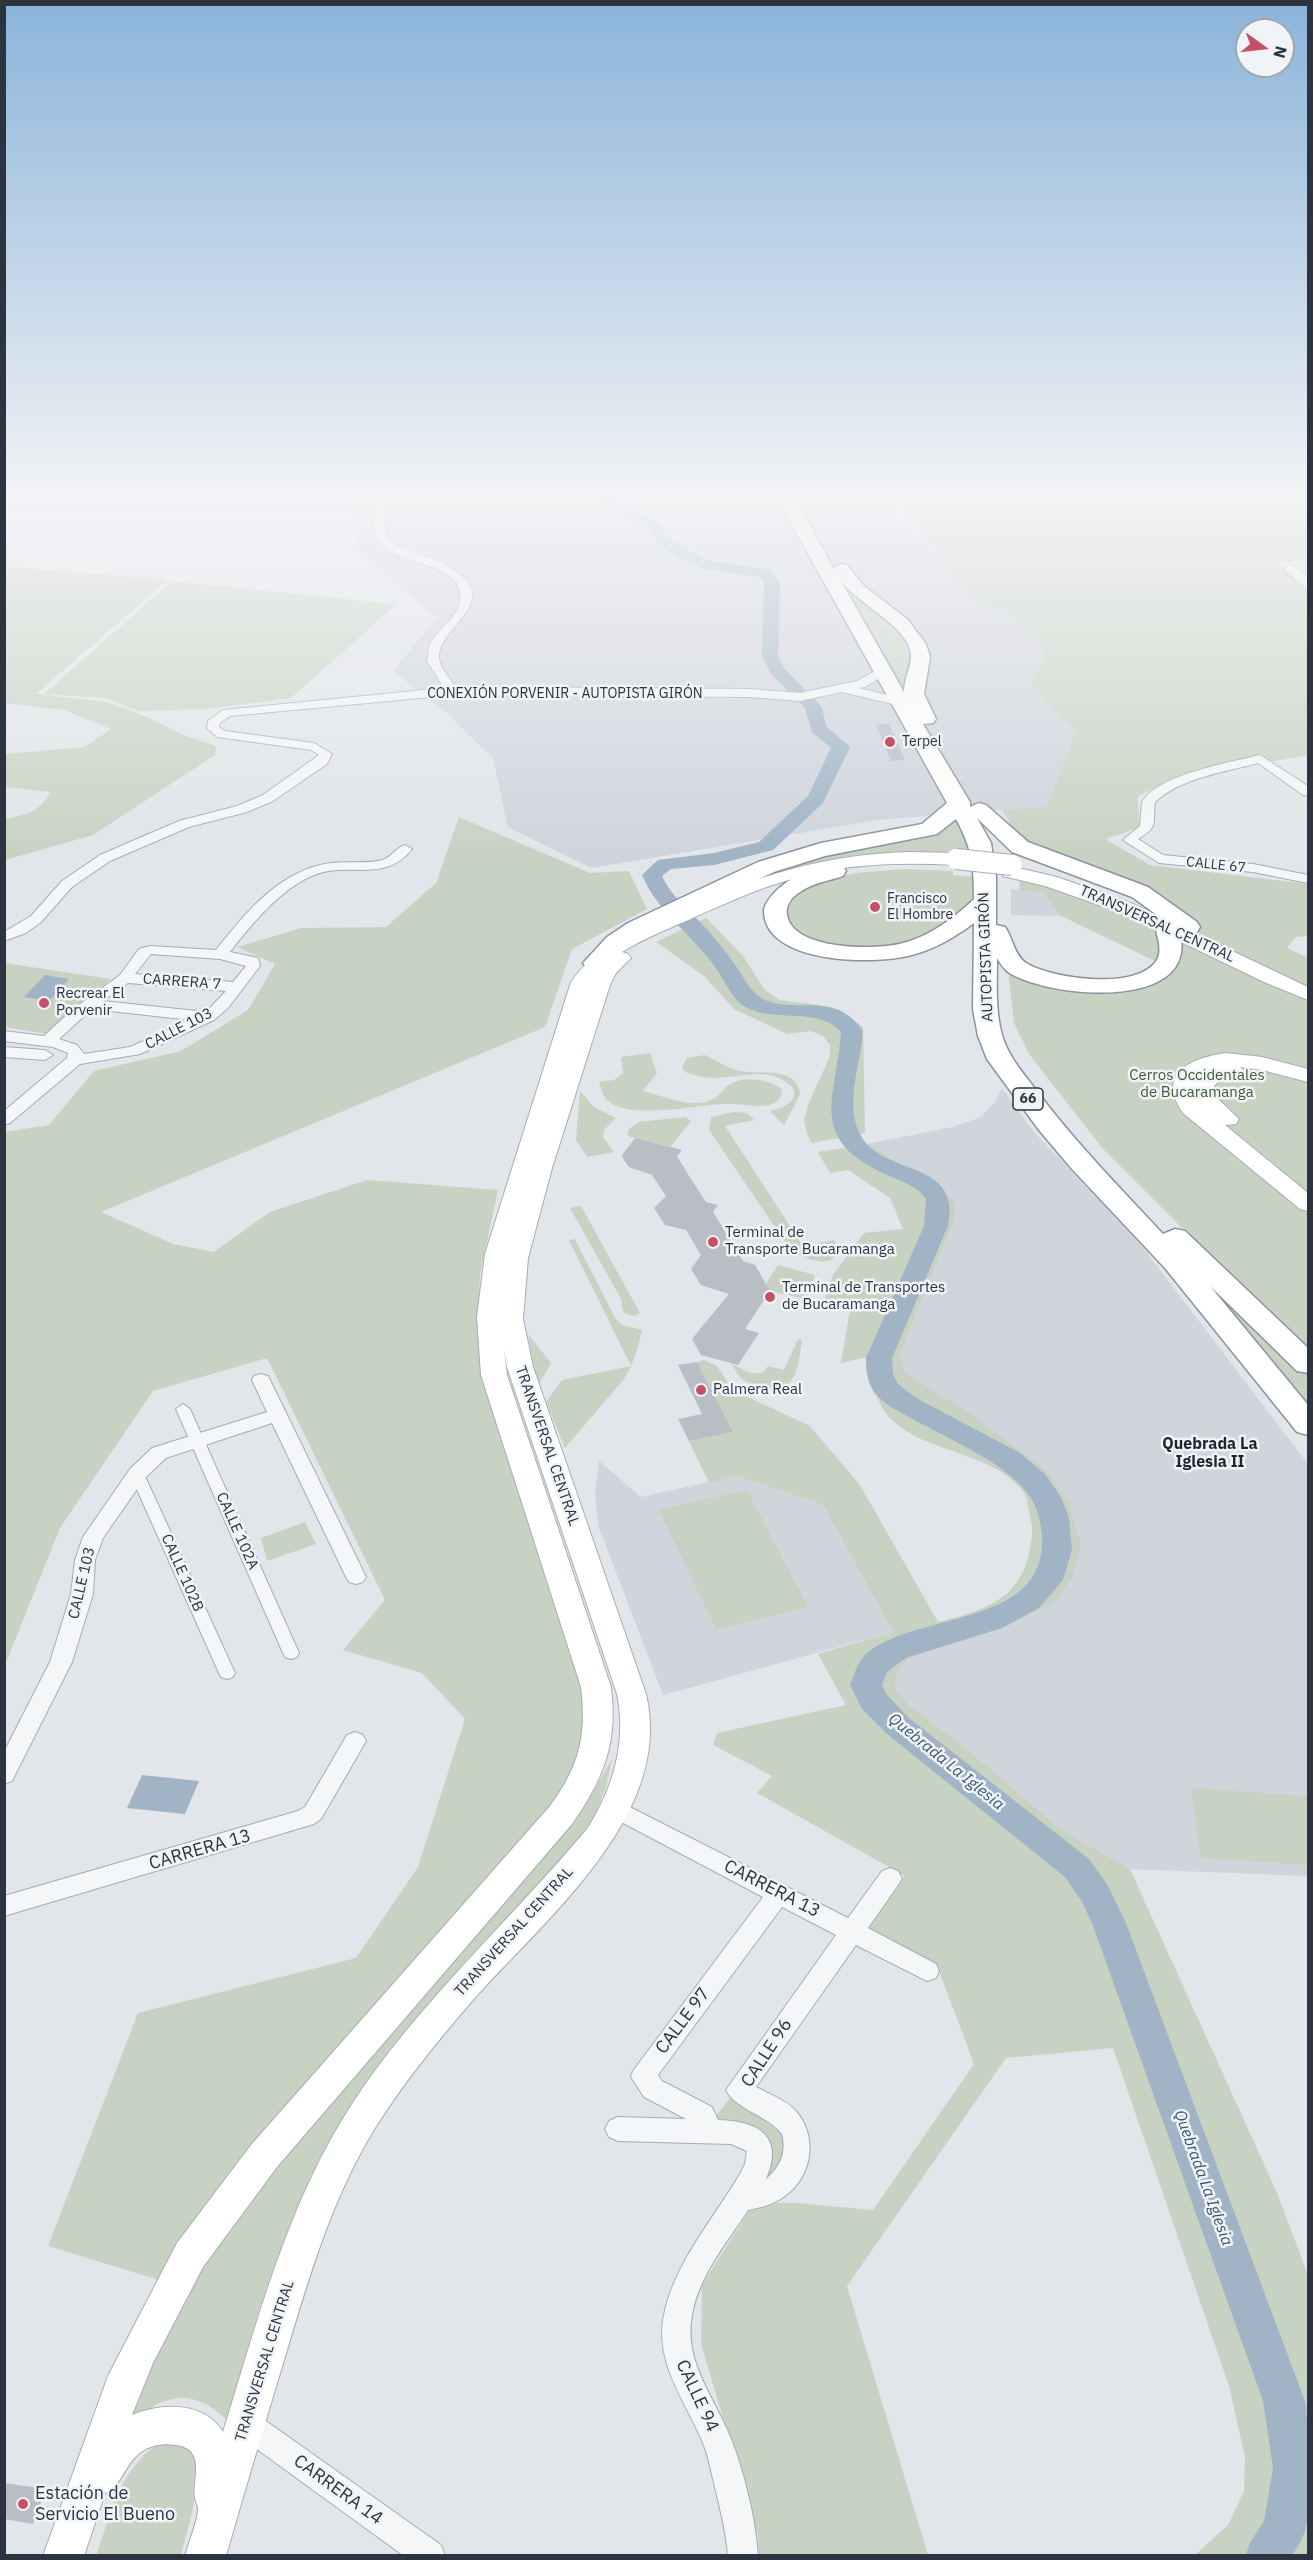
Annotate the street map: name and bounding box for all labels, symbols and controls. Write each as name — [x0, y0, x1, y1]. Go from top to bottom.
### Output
north arrow — [1235, 18, 1295, 78]
text: N — [1269, 44, 1292, 60]
street label: CONEXIÓN PORVENIR - AUTOPISTA GIRÓN — [427, 686, 703, 702]
place label: Terpel — [902, 734, 942, 750]
marker: Terpel — [883, 735, 897, 749]
street label: CALLE 67 — [1185, 854, 1247, 876]
street label: TRANSVERSAL CENTRAL — [1077, 882, 1237, 966]
place label: Francisco El Hombre — [887, 891, 953, 924]
street label: AUTOPISTA GIRÓN — [975, 892, 997, 1022]
marker: Francisco El Hombre — [868, 900, 882, 914]
street label: CARRERA 7 — [142, 970, 222, 994]
place label: Recrear El Porvenir — [56, 985, 125, 1020]
marker: Recrear El Porvenir — [37, 996, 51, 1010]
street label: CALLE 103 — [142, 1004, 216, 1054]
park label: Cerros Occidentales de Bucaramanga — [1129, 1067, 1265, 1102]
road number: 66 — [1013, 1088, 1043, 1110]
place label: Terminal de Transporte Bucaramanga — [725, 1224, 895, 1259]
marker: Terminal de Transporte Bucaramanga — [706, 1235, 720, 1249]
place label: Terminal de Transportes de Bucaramanga — [782, 1279, 945, 1314]
marker: Terminal de Transportes de Bucaramanga — [763, 1290, 777, 1304]
street label: TRANSVERSAL CENTRAL — [511, 1364, 583, 1528]
place label: Palmera Real — [713, 1381, 802, 1399]
marker: Palmera Real — [694, 1383, 708, 1397]
district label: Quebrada La Iglesia II — [1162, 1434, 1258, 1472]
street label: CALLE 102A — [212, 1489, 262, 1573]
street label: CALLE 102B — [157, 1531, 207, 1615]
street label: CALLE 103 — [65, 1545, 99, 1621]
water label: Quebrada La Iglesia — [884, 1710, 1008, 1814]
street label: CARRERA 13 — [146, 1825, 254, 1875]
street label: CARRERA 13 — [720, 1856, 824, 1922]
street label: TRANSVERSAL CENTRAL — [451, 1864, 577, 2000]
street label: CALLE 97 — [651, 1984, 715, 2058]
street label: CALLE 96 — [737, 2015, 797, 2091]
water label: Quebrada La Iglesia — [1170, 2108, 1236, 2248]
street label: TRANSVERSAL CENTRAL — [232, 2278, 298, 2444]
street label: CALLE 94 — [671, 2357, 723, 2435]
street label: CARRERA 14 — [289, 2450, 387, 2530]
place label: Estación de Servicio El Bueno — [35, 2483, 175, 2526]
marker: Estación de Servicio El Bueno — [16, 2497, 30, 2511]

